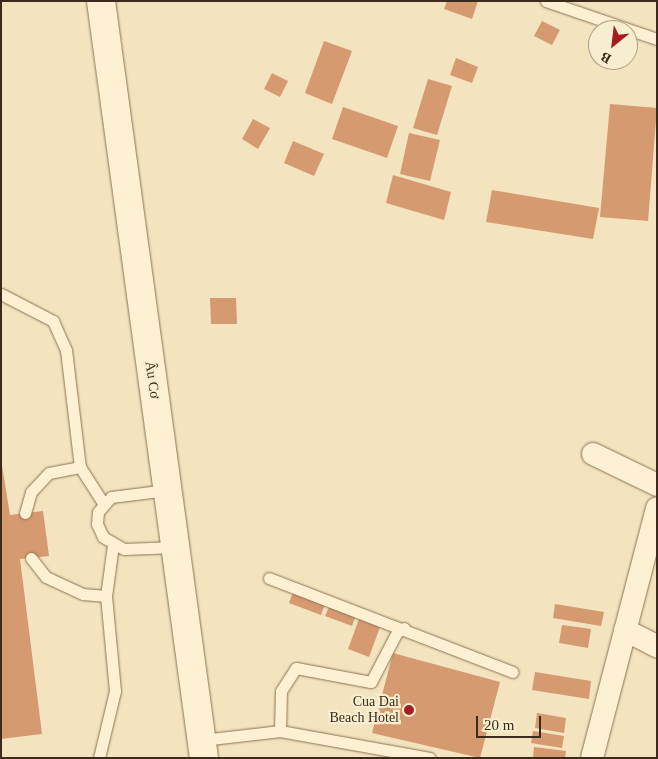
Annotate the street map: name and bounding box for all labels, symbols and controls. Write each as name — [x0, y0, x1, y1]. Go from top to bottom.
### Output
north arrow — [588, 20, 638, 70]
text: B — [598, 49, 614, 67]
street label: Âu Cơ — [141, 360, 163, 400]
place label: Cua Dai Beach Hotel — [329, 694, 399, 726]
marker: Cua Dai Beach Hotel — [403, 704, 415, 716]
scale bar — [478, 706, 543, 738]
text: 20 m — [484, 717, 514, 733]

